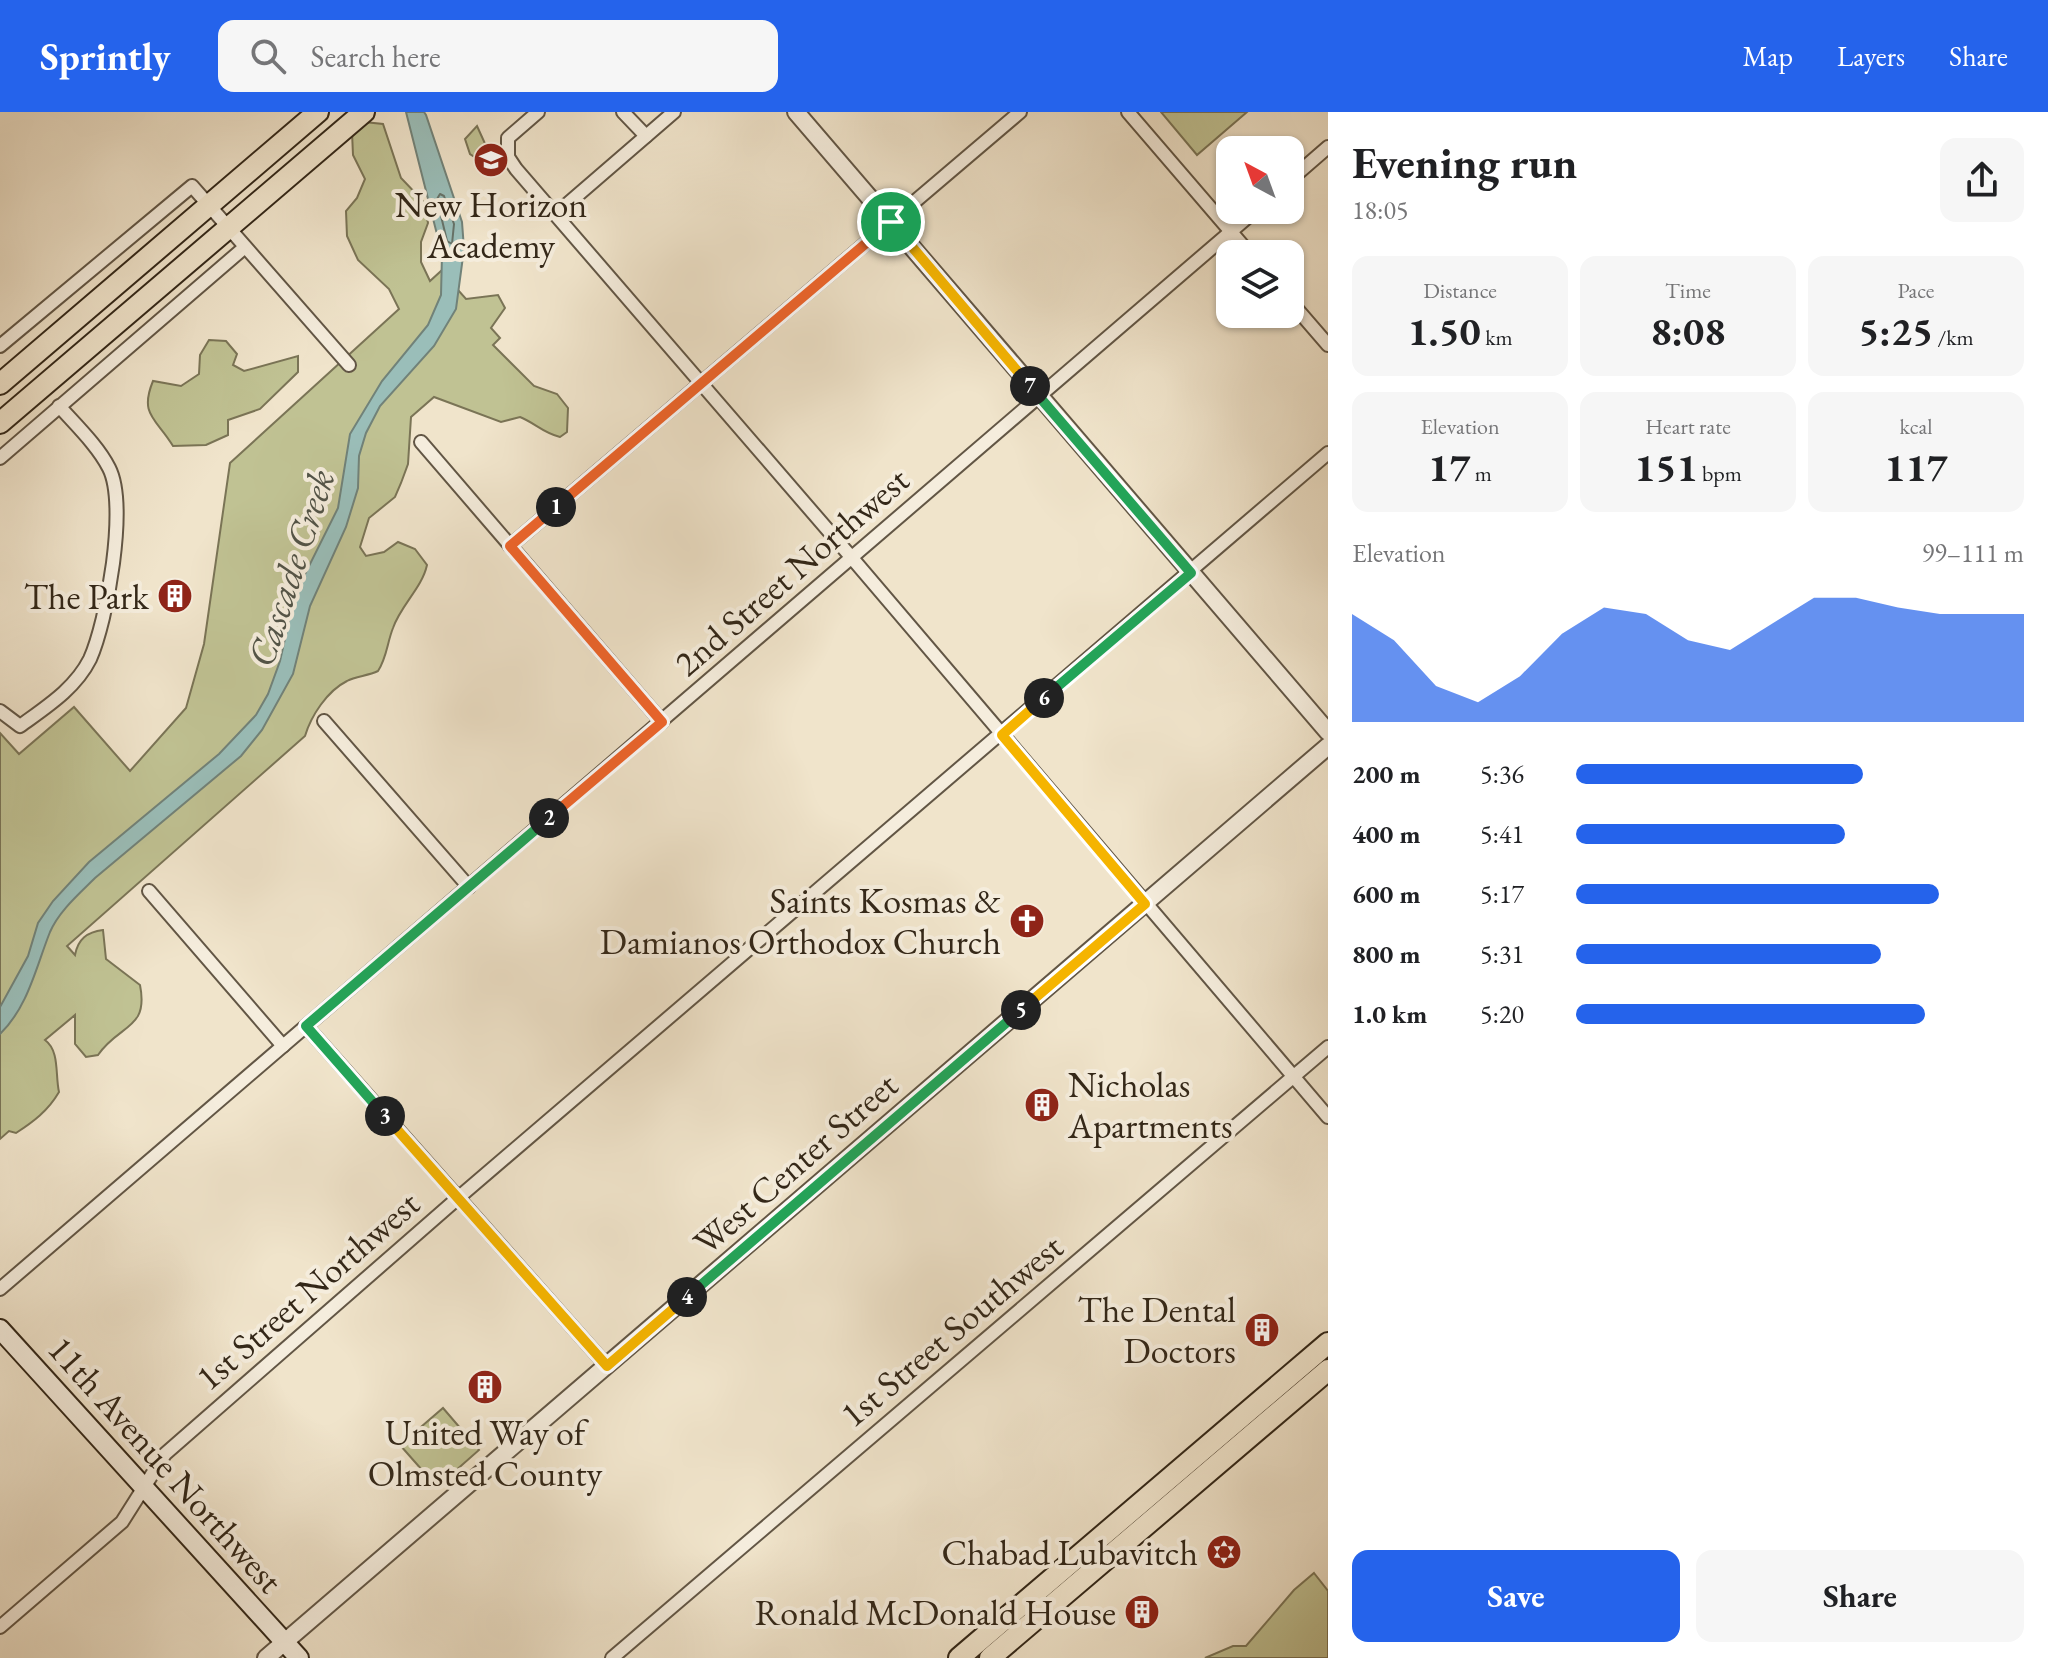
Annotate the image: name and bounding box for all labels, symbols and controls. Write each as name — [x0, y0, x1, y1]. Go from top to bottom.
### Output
search box — [218, 20, 778, 92]
text: Sprintly — [40, 32, 170, 81]
icon: search — [246, 34, 290, 78]
text: Search here — [310, 37, 441, 76]
text: Map — [1743, 38, 1793, 74]
text: Layers — [1837, 38, 1905, 74]
text: Share — [1949, 38, 2008, 74]
text: Evening run — [1352, 134, 1577, 191]
north arrow — [1216, 136, 1304, 224]
map controls — [1216, 136, 1304, 328]
button: share — [1940, 138, 2024, 222]
school or university icon: New Horizon Academy — [472, 141, 510, 179]
place label: New Horizon Academy — [395, 181, 587, 269]
pin — [857, 188, 925, 256]
text: 18:05 — [1352, 193, 1408, 227]
icon: arrive — [869, 200, 913, 244]
button: layers — [1216, 240, 1304, 328]
text: Distance — [1423, 276, 1497, 305]
text: Time — [1665, 276, 1711, 305]
text: Pace — [1898, 276, 1934, 305]
text: 1.50 — [1407, 305, 1481, 357]
text: 8:08 — [1651, 305, 1725, 357]
text: 5:25 — [1858, 305, 1933, 357]
text: km — [1481, 323, 1513, 352]
text: /km — [1933, 323, 1974, 352]
pin: 7 — [1010, 366, 1050, 406]
text: 7 — [1024, 371, 1036, 400]
text: Elevation — [1420, 412, 1500, 441]
text: Heart rate — [1645, 412, 1731, 441]
text: kcal — [1899, 412, 1933, 441]
text: 17 — [1428, 441, 1470, 493]
text: 151 — [1634, 441, 1698, 493]
text: 117 — [1884, 441, 1948, 493]
street label: 2nd Street Northwest — [664, 456, 919, 686]
text: m — [1470, 459, 1492, 488]
text: bpm — [1698, 459, 1742, 488]
water label: Cascade Creek — [236, 463, 345, 673]
pin: 1 — [536, 487, 576, 527]
text: 1 — [550, 492, 562, 521]
text: Elevation — [1352, 536, 1446, 570]
text: 99–111 m — [1922, 536, 2024, 570]
place label: The Park — [24, 573, 150, 620]
building icon: The Park — [156, 577, 194, 615]
pin: 6 — [1024, 678, 1064, 718]
text: 6 — [1038, 683, 1050, 712]
text: 200 m — [1352, 757, 1420, 791]
text: 5:36 — [1480, 757, 1524, 791]
pin: 2 — [529, 798, 569, 838]
text: 2 — [543, 803, 555, 832]
text: 400 m — [1352, 817, 1420, 851]
text: 5:41 — [1480, 817, 1524, 851]
place label: Saints Kosmas & Damianos Orthodox Church — [600, 877, 1001, 965]
text: 600 m — [1352, 877, 1420, 911]
text: 5:17 — [1480, 877, 1524, 911]
church icon: Saints Kosmas & Damianos Orthodox Church — [1008, 902, 1046, 940]
text: 800 m — [1352, 937, 1420, 971]
text: 5:31 — [1480, 937, 1524, 971]
pin: 5 — [1001, 990, 1041, 1030]
text: 5 — [1015, 995, 1027, 1024]
text: 1.0 km — [1352, 997, 1427, 1031]
text: 5:20 — [1480, 997, 1524, 1031]
street label: West Center Street — [683, 1061, 908, 1265]
place label: Nicholas Apartments — [1067, 1061, 1233, 1149]
building icon: Nicholas Apartments — [1023, 1086, 1061, 1124]
pin: 3 — [365, 1096, 405, 1136]
text: 3 — [379, 1101, 391, 1130]
street label: 1st Street Northwest — [186, 1180, 430, 1401]
street label: 1st Street Southwest — [830, 1223, 1073, 1437]
pin: 4 — [667, 1277, 707, 1317]
text: 4 — [681, 1282, 693, 1311]
place label: The Dental Doctors — [1078, 1286, 1236, 1374]
building icon: The Dental Doctors — [1243, 1311, 1281, 1349]
street label: 11th Avenue Northwest — [38, 1326, 294, 1603]
building icon: United Way of Olmsted County — [466, 1368, 504, 1406]
place label: United Way of Olmsted County — [368, 1409, 603, 1497]
place label: Chabad Lubavitch — [941, 1529, 1198, 1576]
synagogue icon: Chabad Lubavitch — [1205, 1533, 1243, 1571]
button: Save — [1352, 1550, 1680, 1642]
button: Share — [1696, 1550, 2024, 1642]
place label: Ronald McDonald House — [755, 1589, 1116, 1636]
building icon: Ronald McDonald House — [1123, 1593, 1161, 1631]

